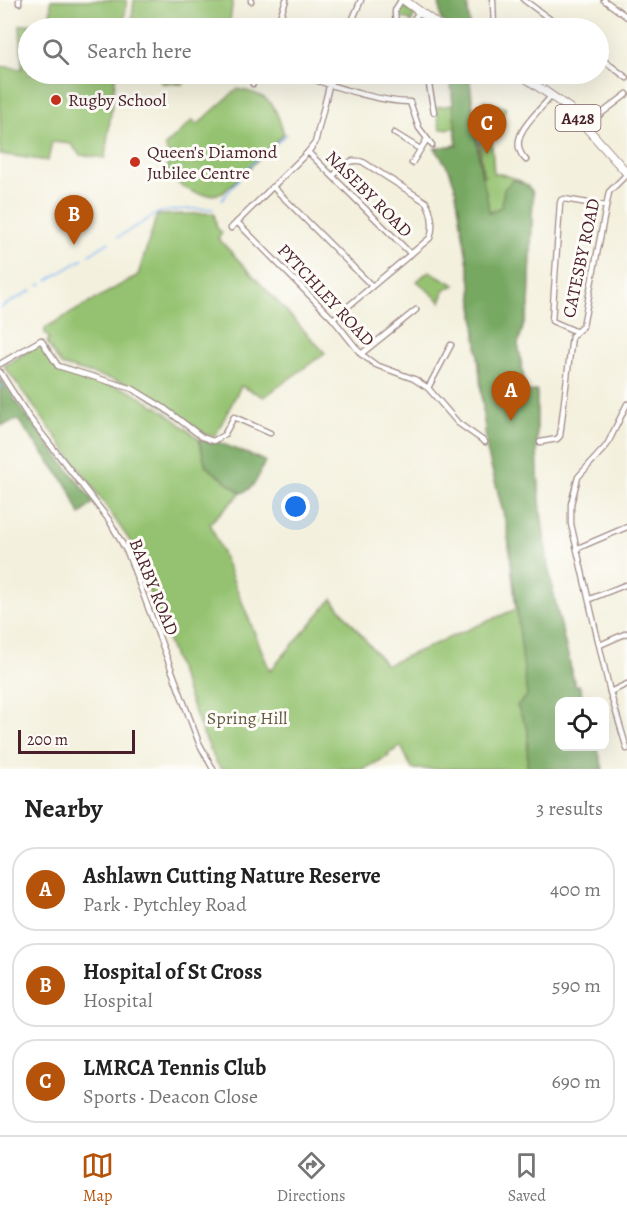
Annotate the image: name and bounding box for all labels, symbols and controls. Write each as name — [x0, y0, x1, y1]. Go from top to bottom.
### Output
search box — [18, 18, 609, 84]
icon: search — [39, 35, 72, 68]
text: Search here — [87, 36, 192, 66]
place label: Rugby School — [68, 88, 167, 112]
marker: Rugby School — [49, 93, 63, 107]
pin: C — [468, 104, 506, 154]
road number: A428 — [556, 105, 600, 131]
place label: Queen's Diamond Jubilee Centre — [147, 140, 278, 185]
street label: NASEBY ROAD — [320, 145, 418, 243]
marker: Queen's Diamond Jubilee Centre — [128, 155, 142, 169]
pin: B — [54, 196, 94, 245]
street label: CATESBY ROAD — [557, 196, 605, 320]
street label: PYTCHLEY ROAD — [272, 238, 380, 352]
pin: A — [492, 372, 530, 421]
your location — [281, 492, 310, 521]
street label: BARBY ROAD — [124, 535, 184, 639]
map controls — [555, 697, 609, 751]
button: locate — [555, 697, 609, 751]
park label: Spring Hill — [207, 706, 288, 730]
scale bar — [18, 727, 135, 754]
text: 200 m — [27, 729, 68, 751]
text: Nearby — [24, 791, 103, 826]
text: 3 results — [536, 795, 603, 822]
text: Ashlawn Cutting Nature Reserve — [83, 861, 381, 891]
text: A — [39, 876, 52, 903]
text: 400 m — [550, 876, 601, 903]
text: Park · Pytchley Road — [83, 891, 247, 918]
text: Hospital of St Cross — [83, 957, 262, 987]
text: B — [39, 972, 52, 999]
text: 590 m — [552, 972, 601, 999]
text: Hospital — [83, 987, 153, 1014]
text: LMRCA Tennis Club — [83, 1053, 266, 1083]
text: C — [39, 1068, 52, 1095]
text: 690 m — [551, 1068, 601, 1095]
text: Sports · Deacon Close — [83, 1083, 258, 1110]
tab: Map — [81, 1149, 114, 1207]
tab: Directions — [277, 1149, 345, 1207]
tab: Saved — [508, 1149, 546, 1207]

